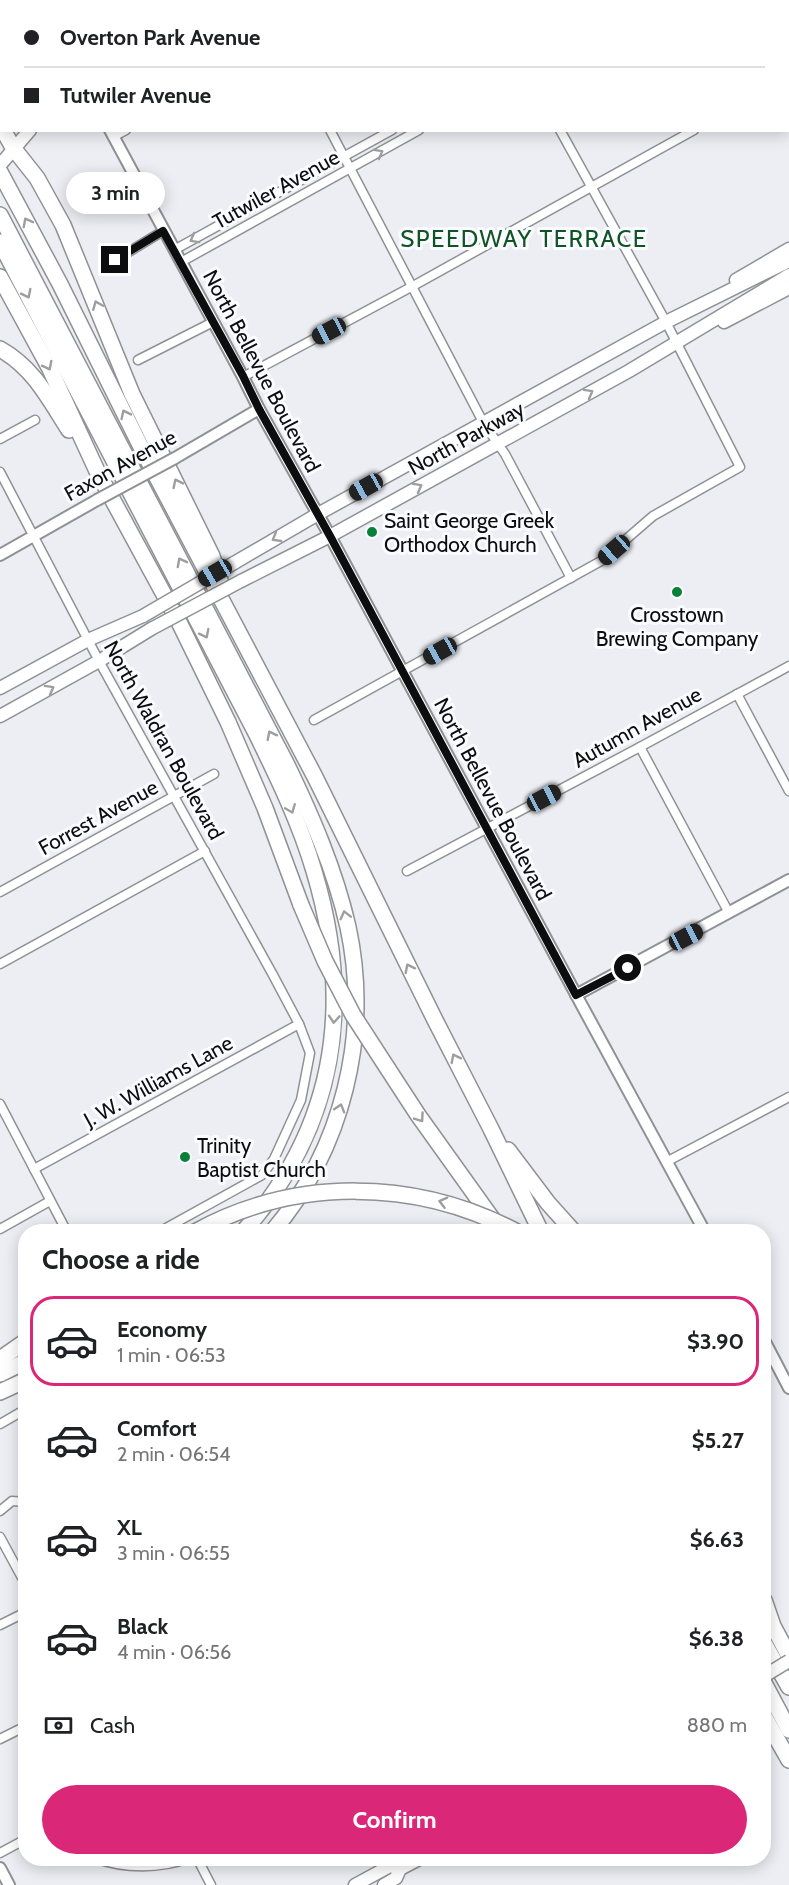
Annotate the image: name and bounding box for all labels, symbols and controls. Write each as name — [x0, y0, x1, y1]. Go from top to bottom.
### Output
text: Overton Park Avenue — [60, 24, 260, 51]
text: Tutwiler Avenue — [60, 82, 211, 109]
street label: Tutwiler Avenue — [208, 144, 344, 234]
one-way arrow — [373, 149, 383, 160]
callout: 3 min — [66, 173, 164, 215]
text: 3 min — [91, 181, 140, 205]
one-way arrow — [23, 218, 34, 228]
district label: SPEEDWAY TERRACE — [400, 224, 648, 253]
one-way arrow — [189, 232, 200, 243]
route end — [101, 246, 128, 273]
street label: North Bellevue Boulevard — [198, 266, 326, 476]
one-way arrow — [20, 288, 31, 298]
one-way arrow — [92, 301, 104, 312]
car — [309, 315, 349, 347]
one-way arrow — [40, 359, 52, 370]
one-way arrow — [583, 389, 593, 400]
street label: North Parkway — [403, 396, 529, 480]
one-way arrow — [120, 410, 132, 421]
street label: Faxon Avenue — [60, 424, 181, 506]
car — [346, 470, 386, 504]
one-way arrow — [172, 479, 184, 490]
one-way arrow — [412, 483, 422, 494]
place label: Saint George Greek Orthodox Church — [384, 508, 555, 557]
marker: Saint George Greek Orthodox Church — [365, 525, 379, 539]
one-way arrow — [272, 531, 282, 542]
car — [595, 531, 633, 569]
car — [195, 556, 235, 590]
one-way arrow — [177, 558, 188, 568]
marker: Crosstown Brewing Company — [670, 585, 684, 599]
place label: Crosstown Brewing Company — [596, 602, 759, 651]
one-way arrow — [197, 628, 209, 639]
car — [420, 634, 460, 668]
street label: North Waldran Boulevard — [99, 636, 229, 844]
street label: Autumn Avenue — [568, 681, 706, 773]
one-way arrow — [43, 685, 54, 696]
street label: North Bellevue Boulevard — [429, 694, 557, 904]
one-way arrow — [267, 731, 278, 741]
street label: Forrest Avenue — [34, 774, 162, 860]
car — [524, 782, 564, 814]
one-way arrow — [284, 803, 296, 814]
one-way arrow — [339, 910, 352, 920]
car — [666, 921, 706, 953]
route start — [614, 954, 641, 981]
one-way arrow — [405, 963, 416, 974]
one-way arrow — [328, 1014, 341, 1023]
street label: J. W. Williams Lane — [78, 1030, 237, 1133]
one-way arrow — [451, 1054, 462, 1064]
one-way arrow — [333, 1103, 345, 1114]
one-way arrow — [413, 1111, 424, 1122]
place label: Trinity Baptist Church — [197, 1133, 326, 1182]
marker: Trinity Baptist Church — [178, 1150, 192, 1164]
one-way arrow — [438, 1197, 449, 1209]
text: Choose a ride — [42, 1243, 200, 1276]
icon: car — [45, 1314, 99, 1368]
text: Economy — [117, 1316, 207, 1343]
text: $3.90 — [687, 1328, 744, 1355]
text: 1 min · 06:53 — [117, 1343, 226, 1367]
icon: car — [45, 1413, 99, 1467]
text: Comfort — [117, 1415, 196, 1442]
text: $5.27 — [692, 1427, 744, 1454]
text: 2 min · 06:54 — [117, 1442, 231, 1466]
icon: car — [45, 1512, 99, 1566]
text: XL — [117, 1514, 142, 1541]
text: $6.63 — [690, 1526, 744, 1553]
text: 3 min · 06:55 — [117, 1541, 230, 1565]
icon: car — [45, 1611, 99, 1665]
text: Black — [117, 1613, 168, 1640]
text: $6.38 — [689, 1625, 744, 1652]
text: 4 min · 06:56 — [117, 1640, 231, 1664]
icon: cash — [42, 1709, 75, 1742]
text: Cash — [90, 1712, 135, 1739]
text: 880 m — [687, 1713, 747, 1737]
button: Confirm — [42, 1785, 747, 1854]

